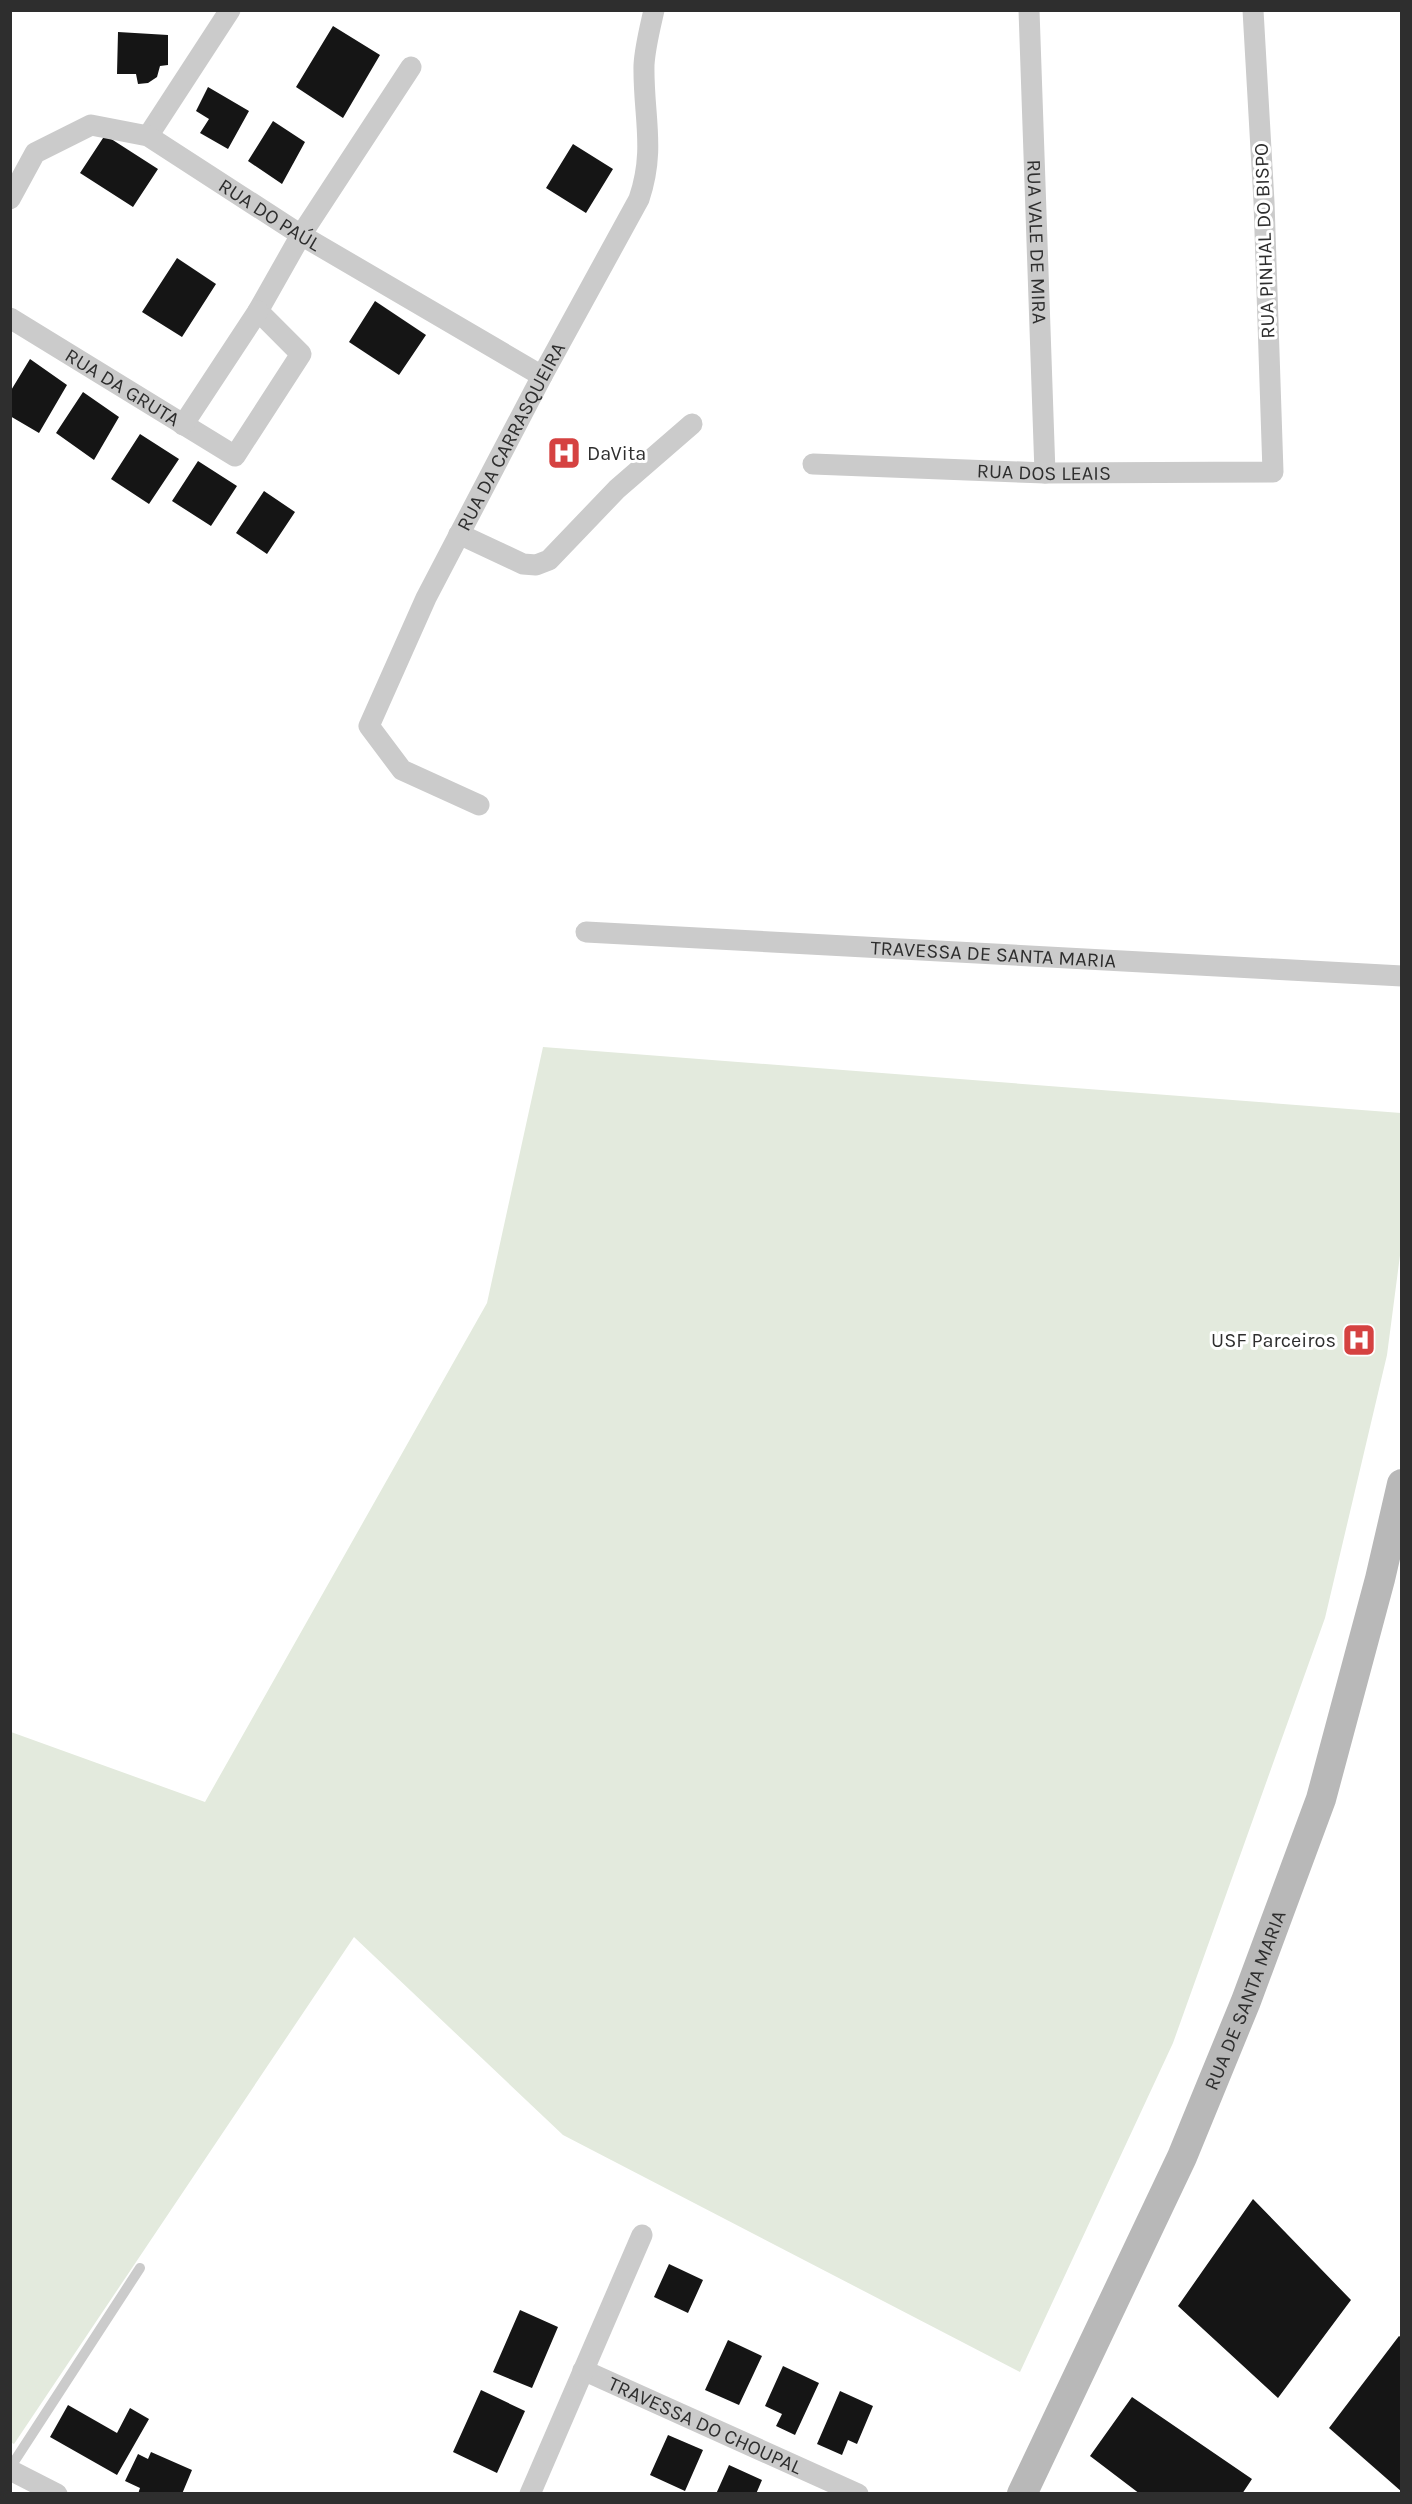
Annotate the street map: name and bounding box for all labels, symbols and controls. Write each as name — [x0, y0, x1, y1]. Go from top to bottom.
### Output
street label: RUA PINHAL DO BISPO — [1250, 143, 1279, 339]
street label: RUA VALE DE MIRA — [1022, 159, 1051, 325]
street label: RUA DO PAÚL — [214, 174, 325, 256]
street label: RUA DA CARRASQUEIRA — [452, 339, 570, 535]
street label: RUA DA GRUTA — [61, 344, 184, 431]
hospital icon: DaVita — [546, 435, 582, 471]
place label: DaVita — [587, 442, 646, 465]
street label: RUA DOS LEAIS — [976, 459, 1111, 485]
street label: TRAVESSA DE SANTA MARIA — [870, 936, 1117, 973]
hospital icon: USF Parceiros — [1341, 1322, 1377, 1358]
place label: USF Parceiros — [1211, 1329, 1336, 1352]
street label: RUA DE SANTA MARIA — [1200, 1907, 1291, 2094]
street label: TRAVESSA DO CHOUPAL — [605, 2372, 806, 2479]

